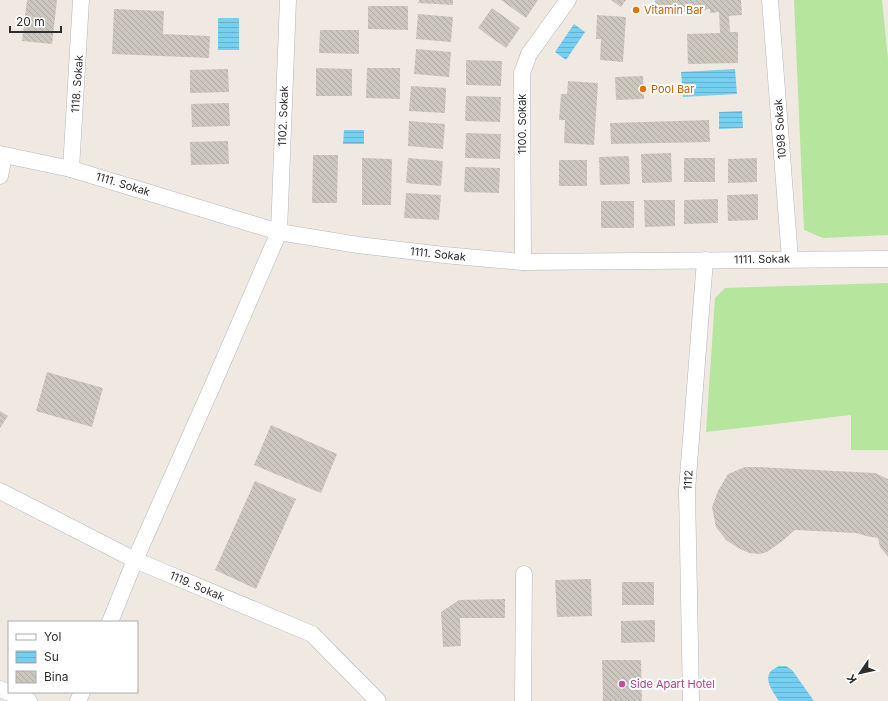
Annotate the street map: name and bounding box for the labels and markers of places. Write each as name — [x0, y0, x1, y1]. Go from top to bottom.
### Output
place label: Vitamin Bar — [644, 3, 704, 17]
marker: Vitamin Bar — [631, 5, 641, 15]
place label: Pool Bar — [651, 82, 694, 96]
marker: Pool Bar — [638, 84, 648, 94]
place label: Side Apart Hotel — [630, 677, 715, 691]
marker: Side Apart Hotel — [617, 679, 627, 689]

